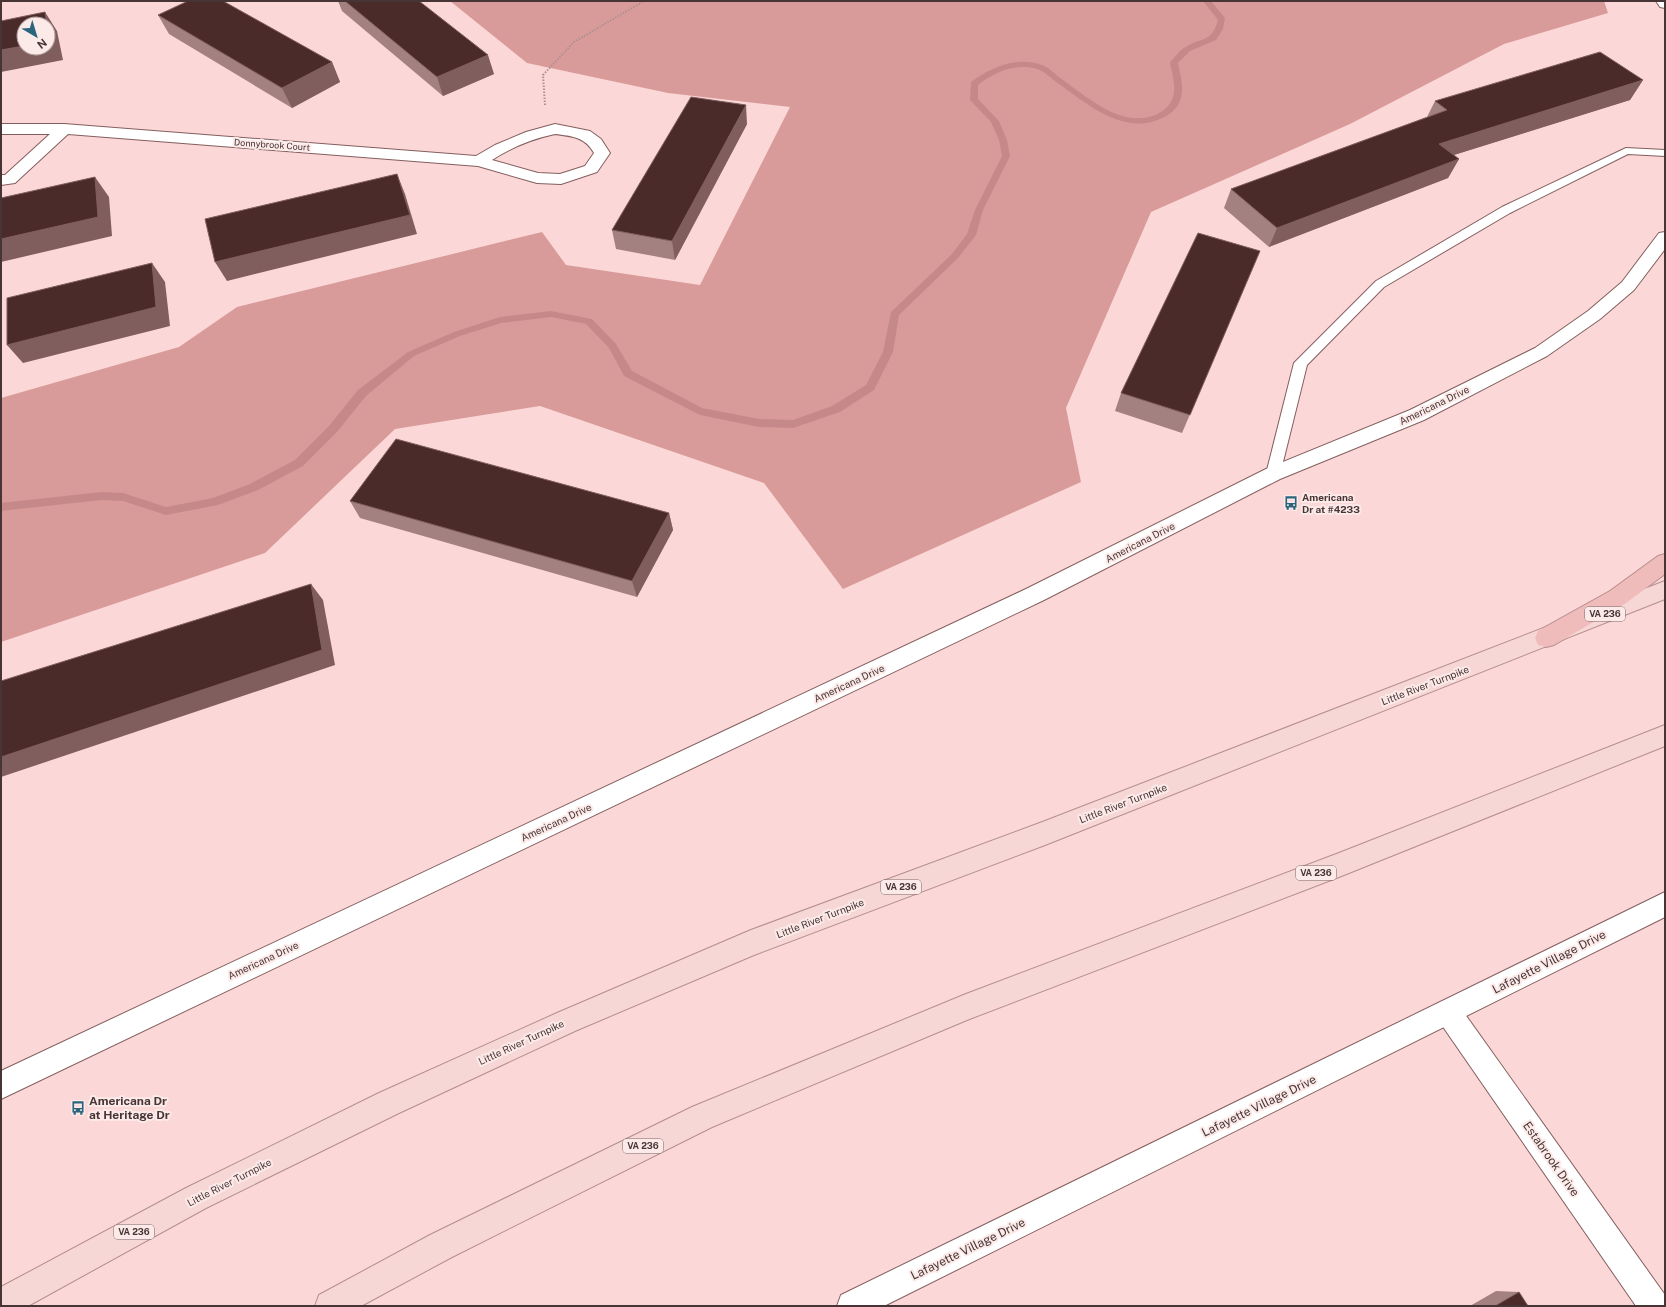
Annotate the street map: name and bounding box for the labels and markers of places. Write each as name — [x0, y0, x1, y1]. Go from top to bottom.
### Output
place label: Americana Dr at #4233 — [1302, 491, 1360, 515]
bus stop icon: Americana Dr at #4233 — [1283, 495, 1299, 511]
place label: Americana Dr at Heritage Dr — [89, 1094, 170, 1122]
bus stop icon: Americana Dr at Heritage Dr — [70, 1100, 86, 1116]

